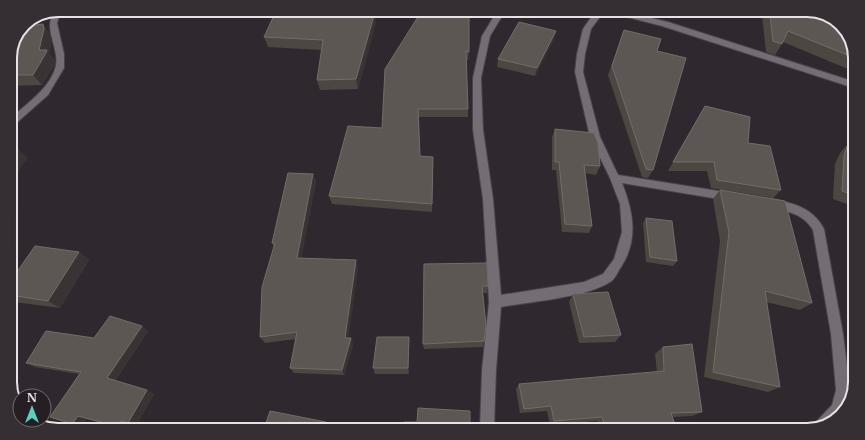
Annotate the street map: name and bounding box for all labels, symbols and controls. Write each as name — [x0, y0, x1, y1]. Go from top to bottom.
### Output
north arrow — [12, 388, 52, 428]
text: N — [27, 391, 38, 405]

